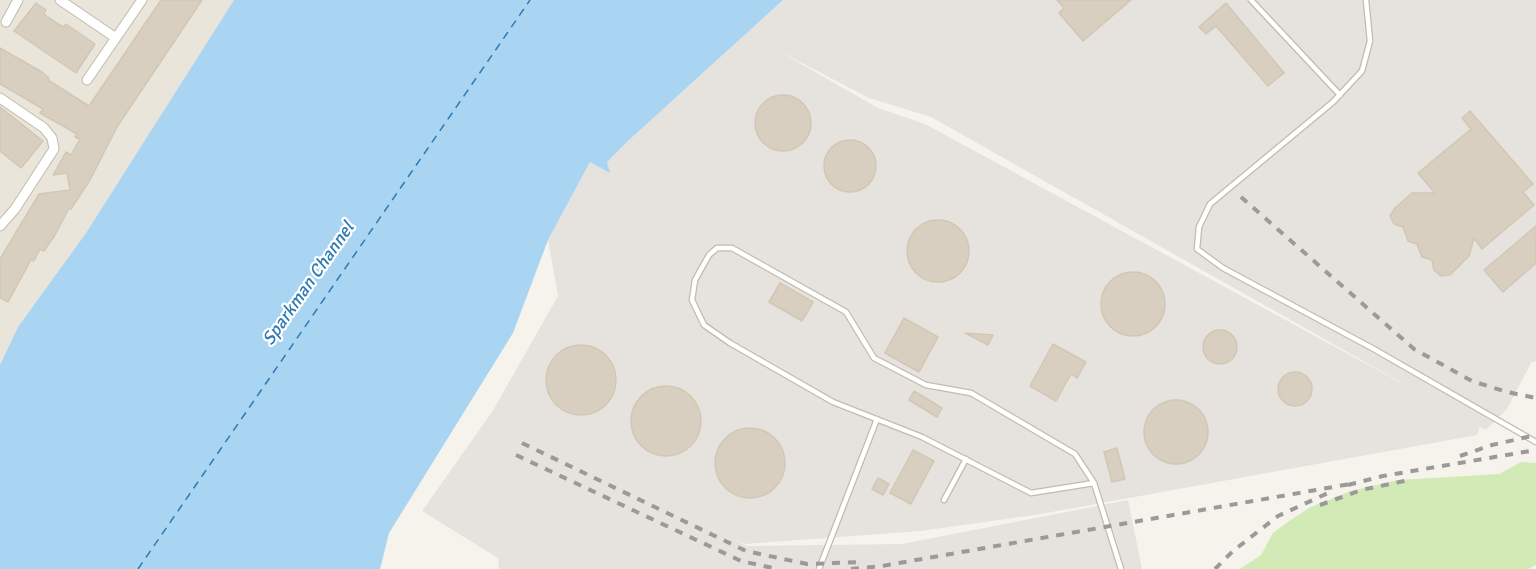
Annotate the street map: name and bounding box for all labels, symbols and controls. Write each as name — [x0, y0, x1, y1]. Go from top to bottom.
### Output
water label: Sparkman Channel — [258, 218, 360, 350]

